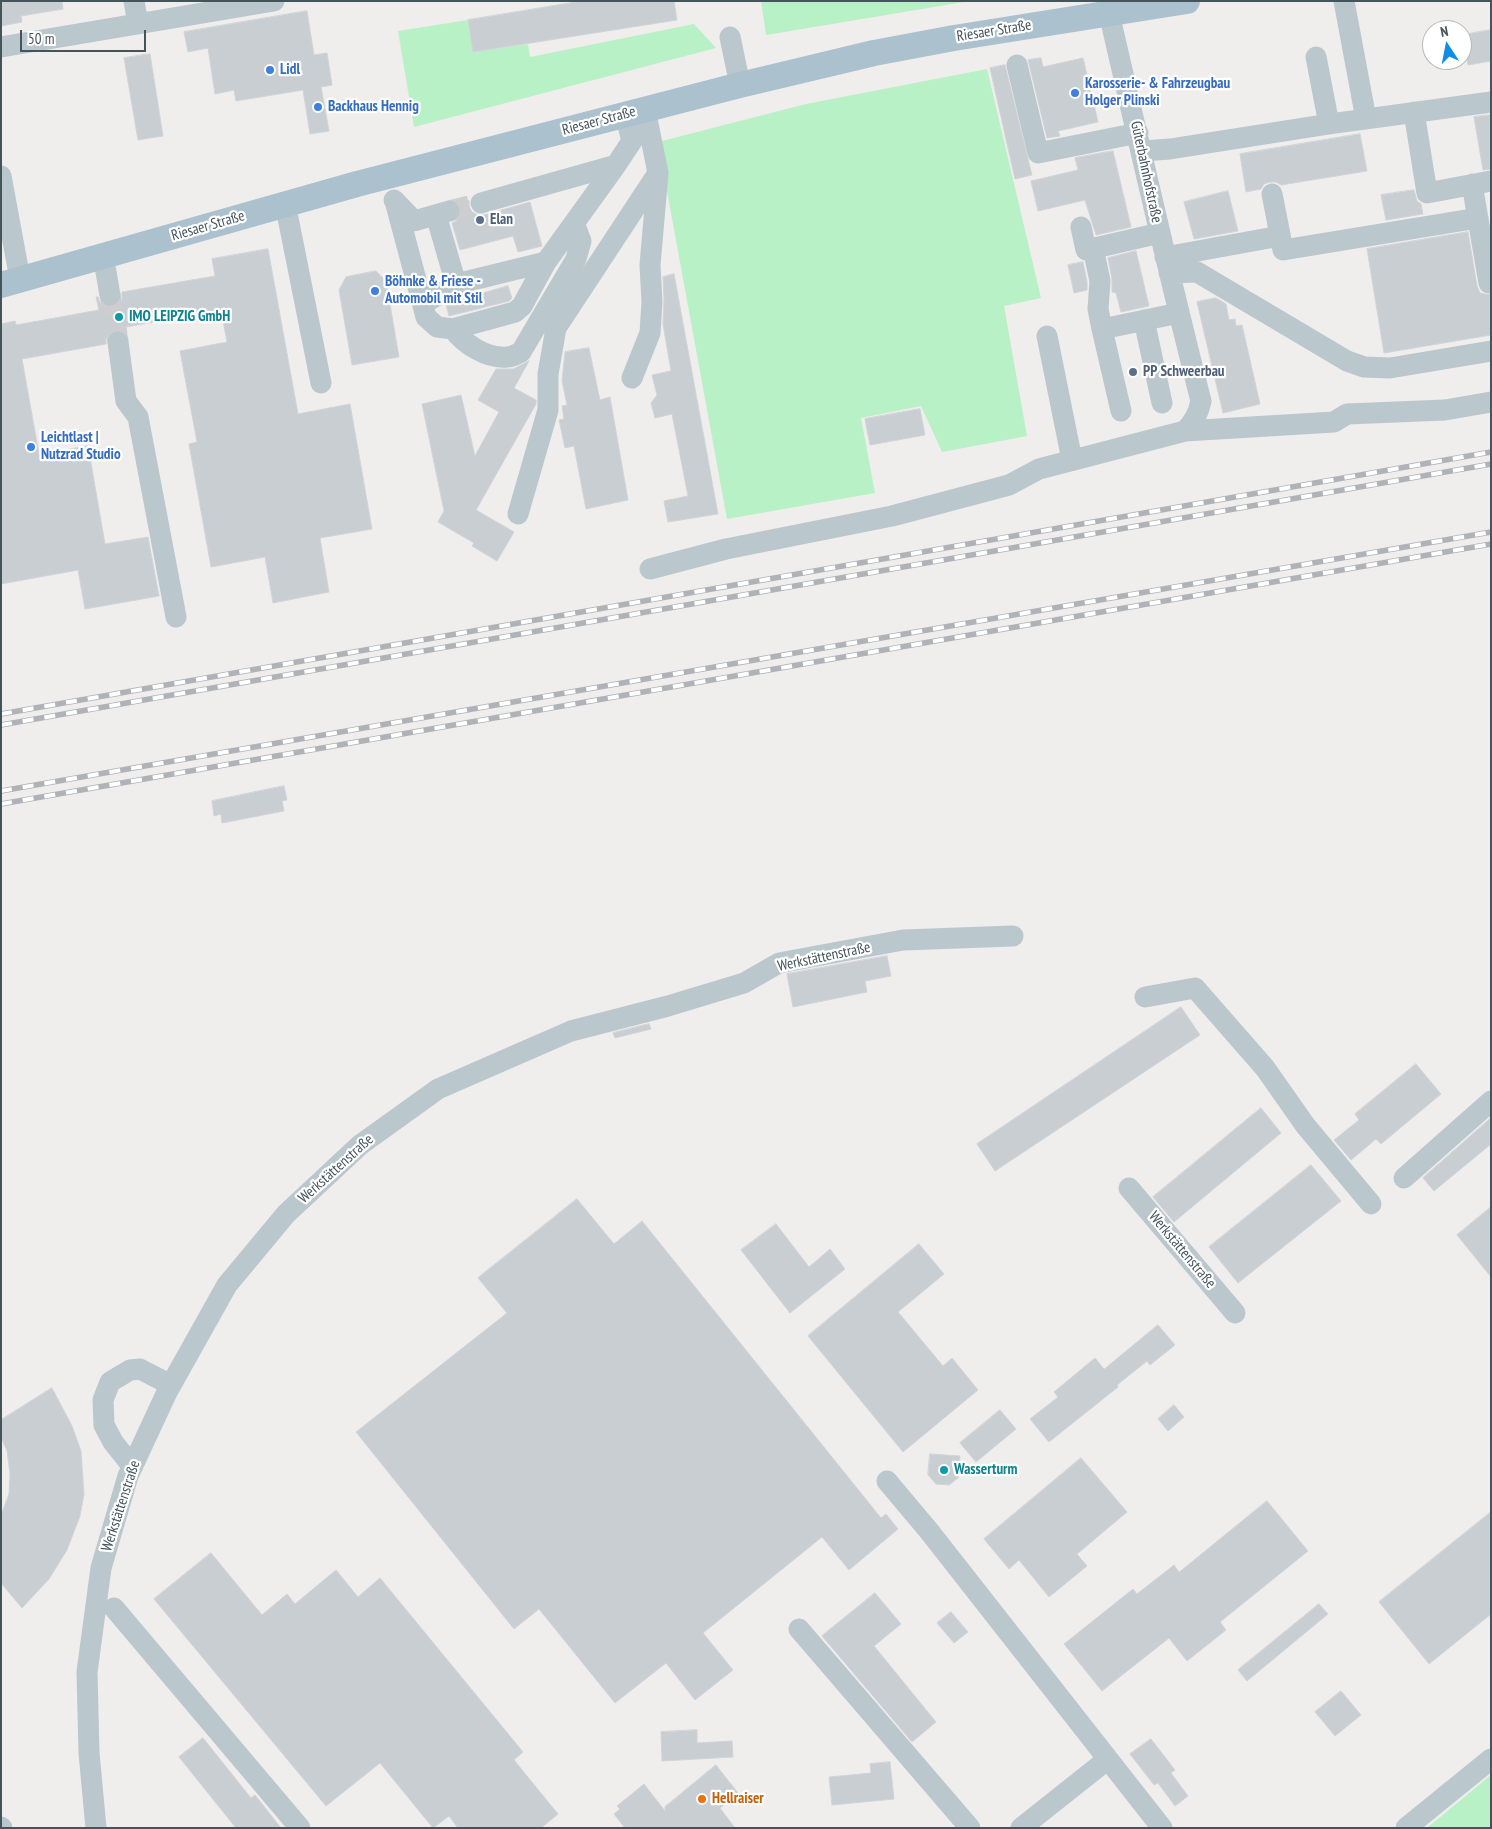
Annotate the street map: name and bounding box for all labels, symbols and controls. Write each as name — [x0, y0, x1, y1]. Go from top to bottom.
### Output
street label: Riesaer Straße — [955, 16, 1033, 46]
scale bar — [22, 20, 149, 52]
north arrow — [1422, 20, 1472, 70]
text: N — [1439, 22, 1450, 41]
text: 50 m — [28, 29, 54, 48]
place label: Lidl — [280, 61, 300, 79]
marker: Lidl — [264, 64, 276, 76]
place label: Karosserie- & Fahrzeugbau Holger Plinski — [1085, 75, 1230, 110]
marker: Karosserie- & Fahrzeugbau Holger Plinski — [1069, 87, 1081, 99]
place label: Backhaus Hennig — [328, 98, 419, 116]
marker: Backhaus Hennig — [312, 101, 324, 113]
street label: Riesaer Straße — [560, 103, 638, 139]
street label: Güterbahnhofstraße — [1126, 120, 1166, 224]
street label: Riesaer Straße — [169, 207, 247, 245]
place label: Elan — [490, 211, 513, 229]
marker: Elan — [474, 214, 486, 226]
place label: Böhnke & Friese - Automobil mit Stil — [385, 273, 482, 308]
marker: Böhnke & Friese - Automobil mit Stil — [369, 285, 381, 297]
place label: IMO LEIPZIG GmbH — [129, 308, 230, 326]
marker: IMO LEIPZIG GmbH — [113, 311, 125, 323]
place label: PP Schweerbau — [1143, 363, 1225, 381]
marker: PP Schweerbau — [1127, 366, 1139, 378]
place label: Leichtlast | Nutzrad Studio — [41, 429, 121, 464]
marker: Leichtlast | Nutzrad Studio — [25, 441, 37, 453]
street label: Werkstättenstraße — [776, 938, 872, 976]
street label: Werkstättenstraße — [295, 1131, 377, 1207]
street label: Werkstättenstraße — [1145, 1208, 1219, 1292]
street label: Werkstättenstraße — [98, 1458, 144, 1554]
place label: Wasserturm — [954, 1461, 1017, 1479]
marker: Wasserturm — [938, 1464, 950, 1476]
place label: Hellraiser — [712, 1790, 764, 1808]
marker: Hellraiser — [696, 1793, 708, 1805]

